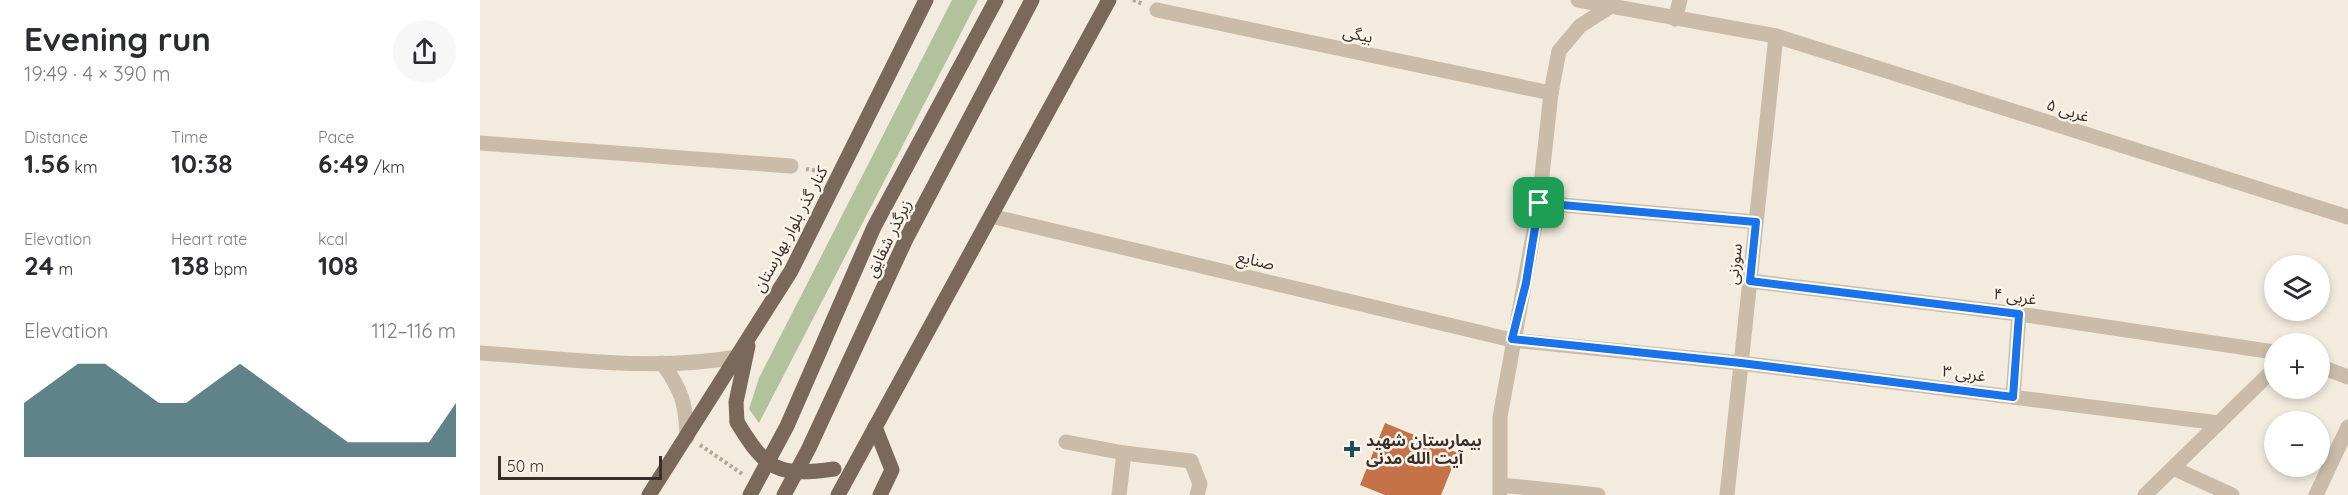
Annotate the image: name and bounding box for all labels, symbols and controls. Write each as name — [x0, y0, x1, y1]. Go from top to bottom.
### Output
text: Evening run — [24, 18, 211, 59]
button: share — [393, 20, 456, 83]
street label: بیگی — [1341, 21, 1375, 47]
text: 19:49 · 4 × 390 m — [24, 61, 170, 86]
street label: غربی ۵ — [2044, 94, 2092, 126]
text: Distance — [24, 127, 88, 147]
text: Time — [171, 127, 208, 147]
text: Pace — [318, 127, 354, 147]
text: 1.56 — [24, 147, 70, 180]
text: 10:38 — [171, 147, 232, 180]
text: 6:49 — [318, 147, 369, 180]
text: km — [70, 157, 97, 177]
text: /km — [369, 157, 405, 177]
street label: کنار گذر بلوار بهارستان — [748, 162, 832, 295]
pin — [1513, 177, 1564, 228]
icon: arrive — [1522, 186, 1555, 219]
street label: زیرگذر شقایق — [861, 196, 916, 281]
text: Elevation — [24, 229, 91, 249]
text: Heart rate — [171, 229, 247, 249]
text: kcal — [318, 229, 348, 249]
street label: سوزنی — [1722, 242, 1746, 286]
street label: صنایع — [1235, 246, 1277, 277]
text: 24 — [24, 249, 54, 282]
text: 138 — [171, 249, 209, 282]
text: 108 — [318, 249, 358, 282]
map controls — [2264, 255, 2330, 477]
button: layers — [2264, 255, 2330, 321]
text: m — [54, 259, 73, 279]
text: bpm — [209, 259, 248, 279]
street label: غربی ۴ — [1992, 283, 2038, 309]
text: Elevation — [24, 318, 108, 343]
text: 112–116 m — [372, 318, 456, 343]
button: + — [2264, 333, 2330, 399]
street label: غربی ۳ — [1941, 360, 1987, 386]
button: − — [2264, 411, 2330, 477]
place label: بیمارستان شهید آیت الله مدنی — [1366, 430, 1482, 468]
marker: بیمارستان شهید آیت الله مدنی — [1343, 440, 1361, 458]
scale bar — [498, 453, 662, 480]
text: 50 m — [507, 456, 544, 476]

